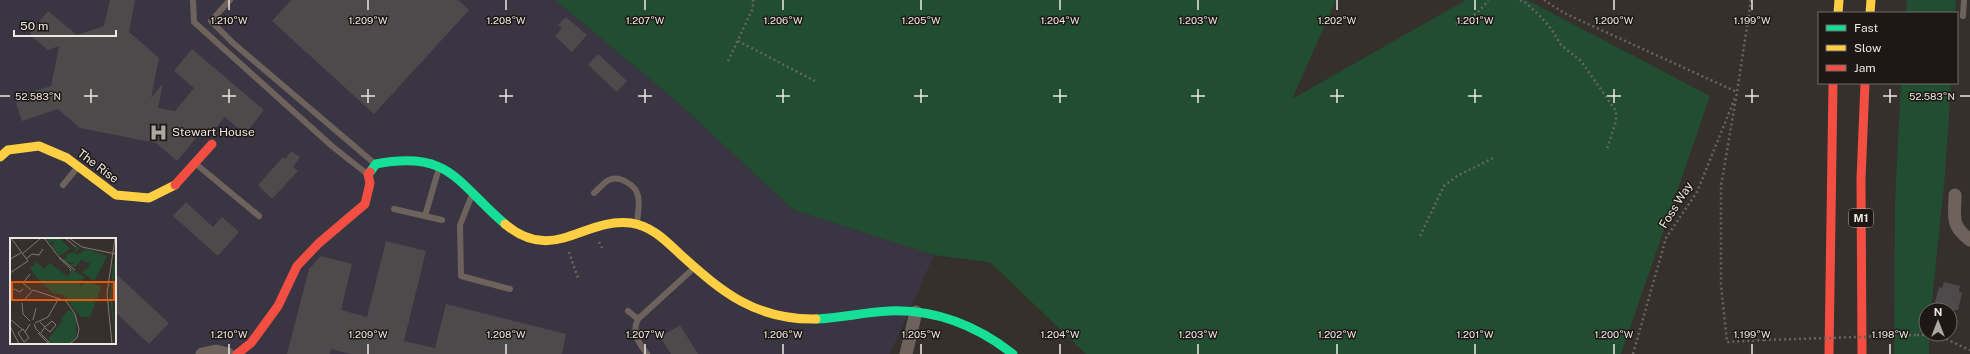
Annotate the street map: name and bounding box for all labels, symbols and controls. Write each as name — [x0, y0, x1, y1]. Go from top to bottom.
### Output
scale bar — [14, 12, 116, 38]
legend — [1818, 12, 1958, 84]
text: 1.210°W — [211, 14, 248, 26]
text: 1.209°W — [349, 14, 388, 26]
text: 1.208°W — [486, 14, 526, 26]
text: 1.207°W — [626, 14, 665, 26]
text: 1.206°W — [764, 14, 803, 26]
text: 1.205°W — [901, 14, 941, 26]
text: 1.204°W — [1040, 14, 1080, 26]
text: 1.203°W — [1178, 14, 1218, 26]
text: 1.202°W — [1318, 14, 1357, 26]
text: 1.201°W — [1457, 14, 1494, 26]
text: 1.200°W — [1595, 14, 1634, 26]
text: 1.199°W — [1734, 14, 1771, 26]
text: 50 m — [20, 19, 48, 33]
text: Fast — [1854, 21, 1879, 35]
text: Slow — [1854, 41, 1882, 55]
text: Jam — [1854, 61, 1876, 75]
text: 52.583°N — [15, 90, 61, 102]
text: 52.583°N — [1909, 90, 1955, 102]
hospital icon: Stewart House — [149, 122, 169, 142]
place label: Stewart House — [172, 125, 255, 139]
street label: The Rise — [75, 146, 121, 186]
street label: Foss Way — [1656, 179, 1696, 231]
road number: M1 — [1849, 209, 1873, 227]
inset map — [10, 238, 116, 344]
north arrow — [1918, 302, 1958, 342]
text: N — [1934, 306, 1942, 318]
text: 1.210°W — [211, 328, 248, 340]
text: 1.209°W — [349, 328, 388, 340]
text: 1.208°W — [486, 328, 526, 340]
text: 1.207°W — [626, 328, 665, 340]
text: 1.206°W — [764, 328, 803, 340]
text: 1.205°W — [901, 328, 941, 340]
text: 1.204°W — [1040, 328, 1080, 340]
text: 1.203°W — [1178, 328, 1218, 340]
text: 1.202°W — [1318, 328, 1357, 340]
text: 1.201°W — [1457, 328, 1494, 340]
text: 1.200°W — [1595, 328, 1634, 340]
text: 1.199°W — [1734, 328, 1771, 340]
text: 1.198°W — [1871, 328, 1909, 340]

